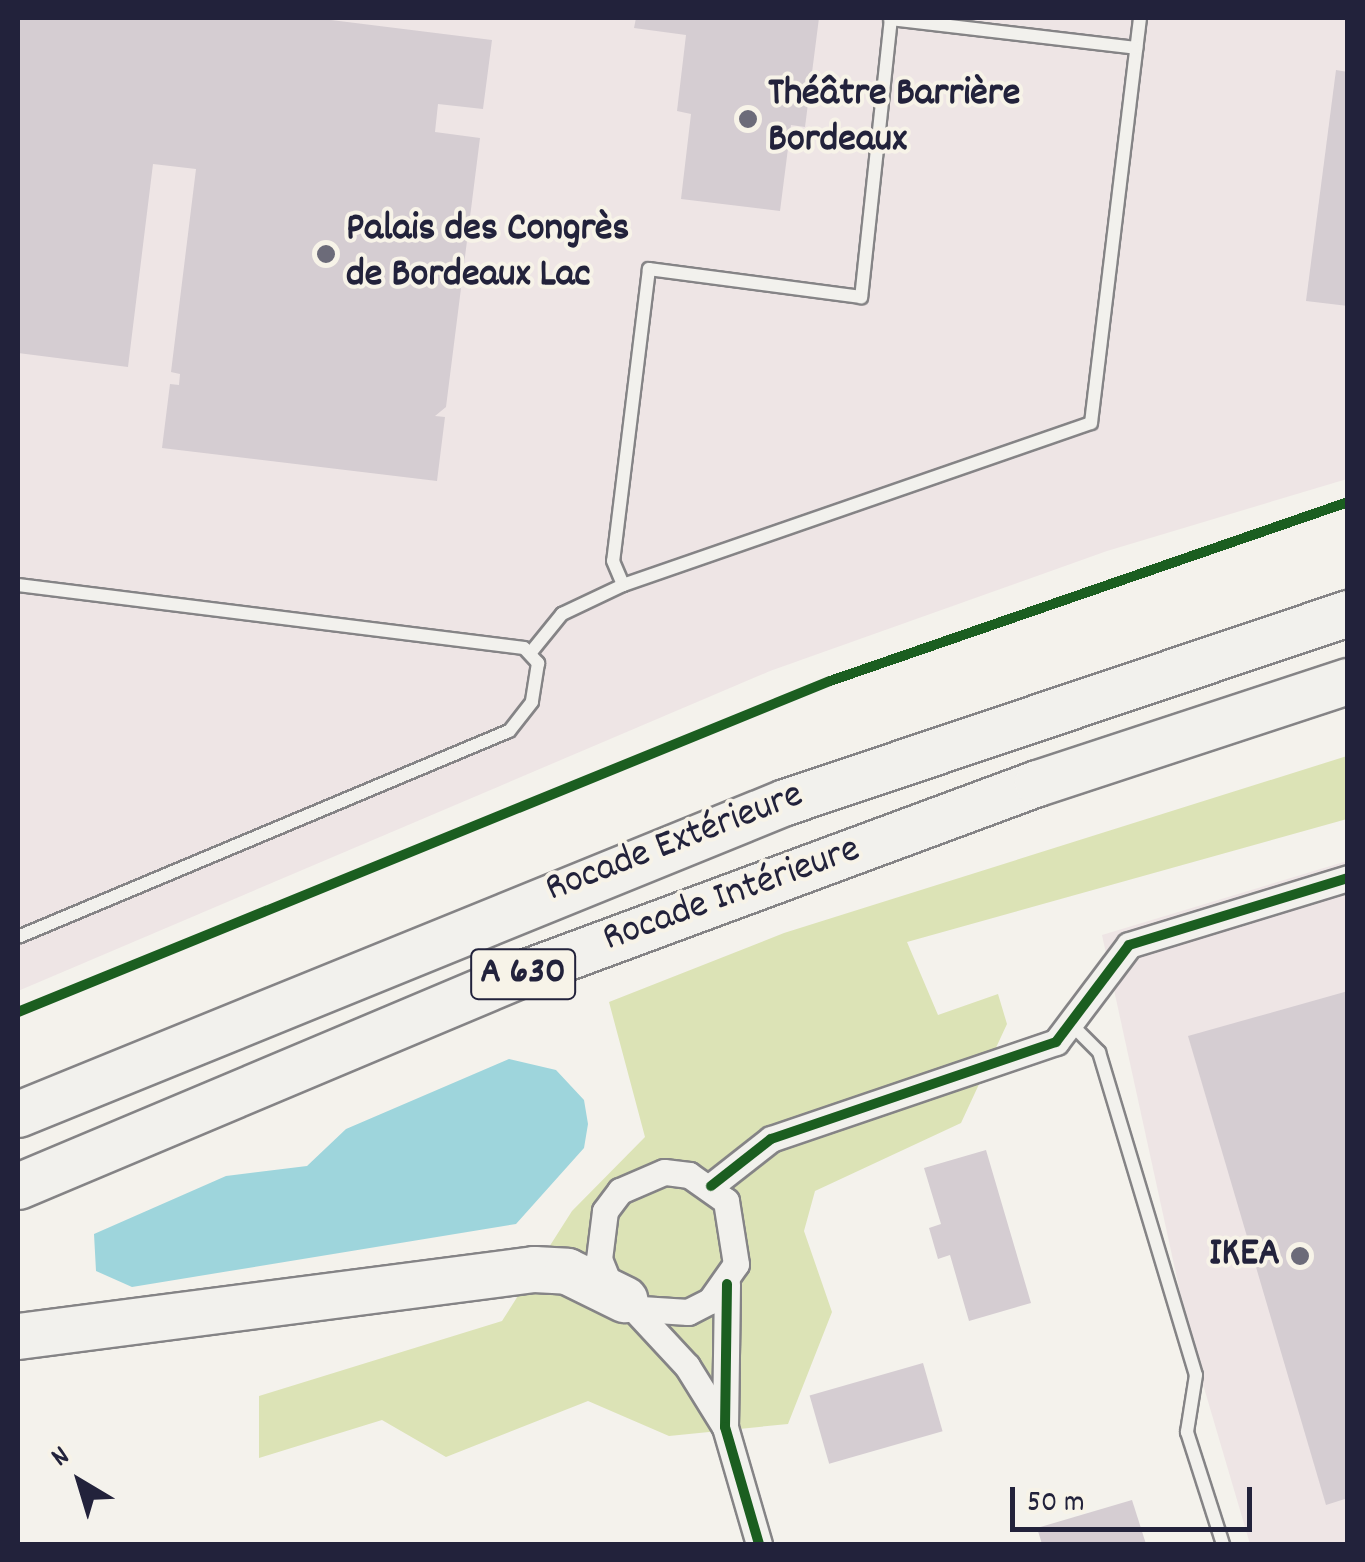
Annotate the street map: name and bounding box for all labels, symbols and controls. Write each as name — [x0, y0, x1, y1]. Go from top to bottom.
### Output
place label: Théâtre Barrière Bordeaux — [768, 72, 1020, 166]
marker: Théâtre Barrière Bordeaux — [737, 108, 759, 130]
place label: Palais des Congrès de Bordeaux Lac — [346, 207, 629, 301]
marker: Palais des Congrès de Bordeaux Lac — [315, 243, 337, 265]
street label: Rocade Extérieure — [539, 773, 811, 915]
street label: Rocade Intérieure — [597, 827, 867, 965]
road number: A 630 — [468, 941, 578, 1007]
place label: IKEA — [1209, 1232, 1280, 1280]
marker: IKEA — [1289, 1245, 1311, 1267]
north arrow — [30, 1432, 130, 1532]
text: N — [44, 1438, 79, 1478]
scale bar — [1015, 1467, 1258, 1529]
text: 50 m — [1027, 1483, 1085, 1526]

